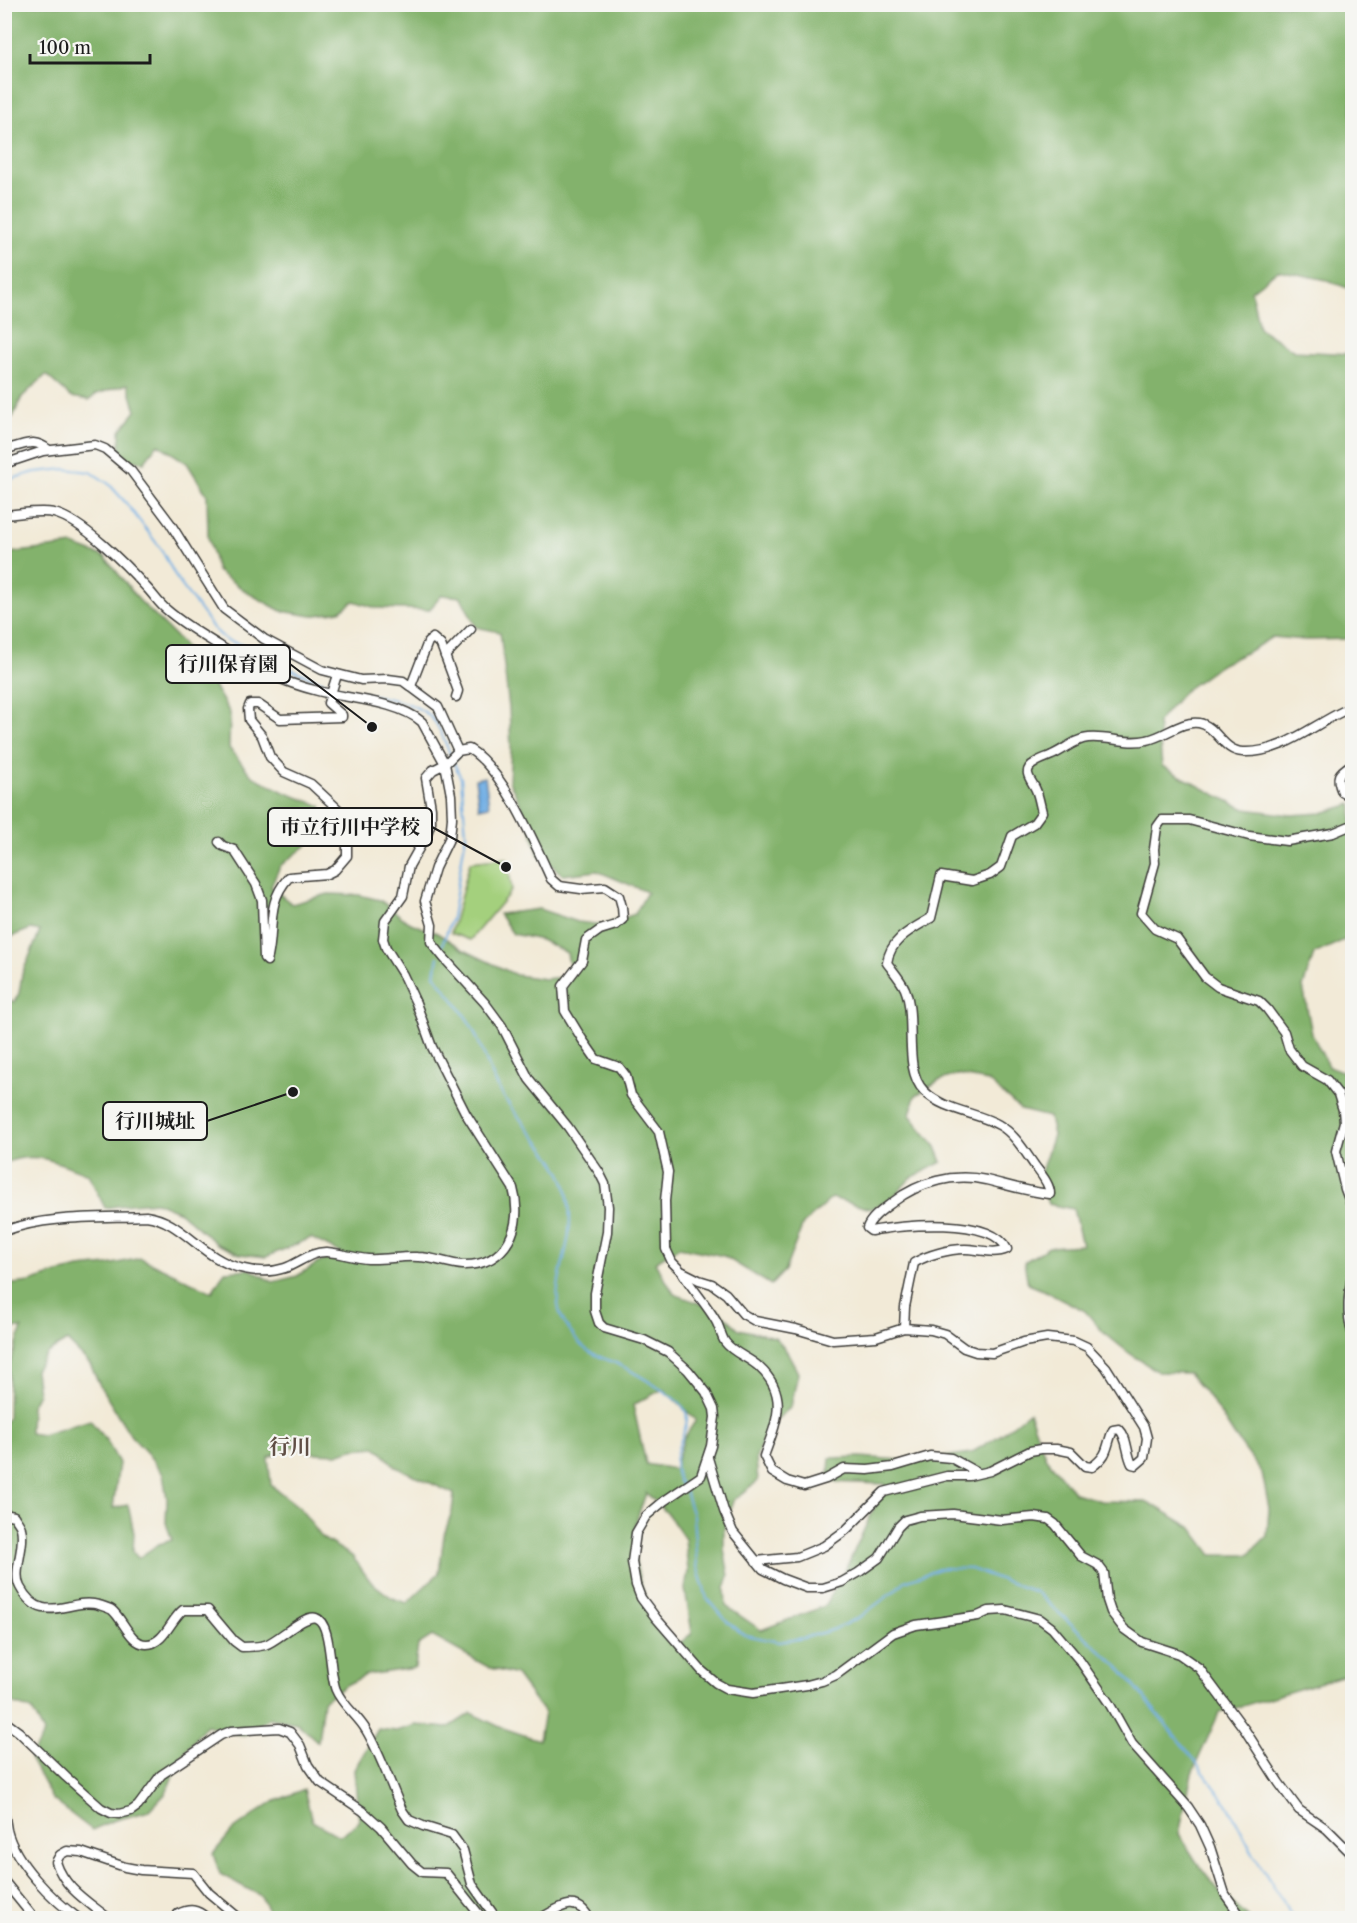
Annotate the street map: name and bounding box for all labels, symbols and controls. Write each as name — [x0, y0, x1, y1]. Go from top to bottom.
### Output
scale bar — [30, 27, 150, 65]
text: 100 m — [39, 37, 91, 59]
callout: 行川保育園 — [166, 645, 290, 683]
text: 行川保育園 — [178, 652, 278, 676]
callout: 市立行川中学校 — [268, 808, 432, 846]
text: 市立行川中学校 — [280, 815, 420, 839]
callout: 行川城址 — [103, 1102, 207, 1140]
text: 行川城址 — [115, 1109, 195, 1133]
district label: 行川 — [269, 1434, 311, 1459]

